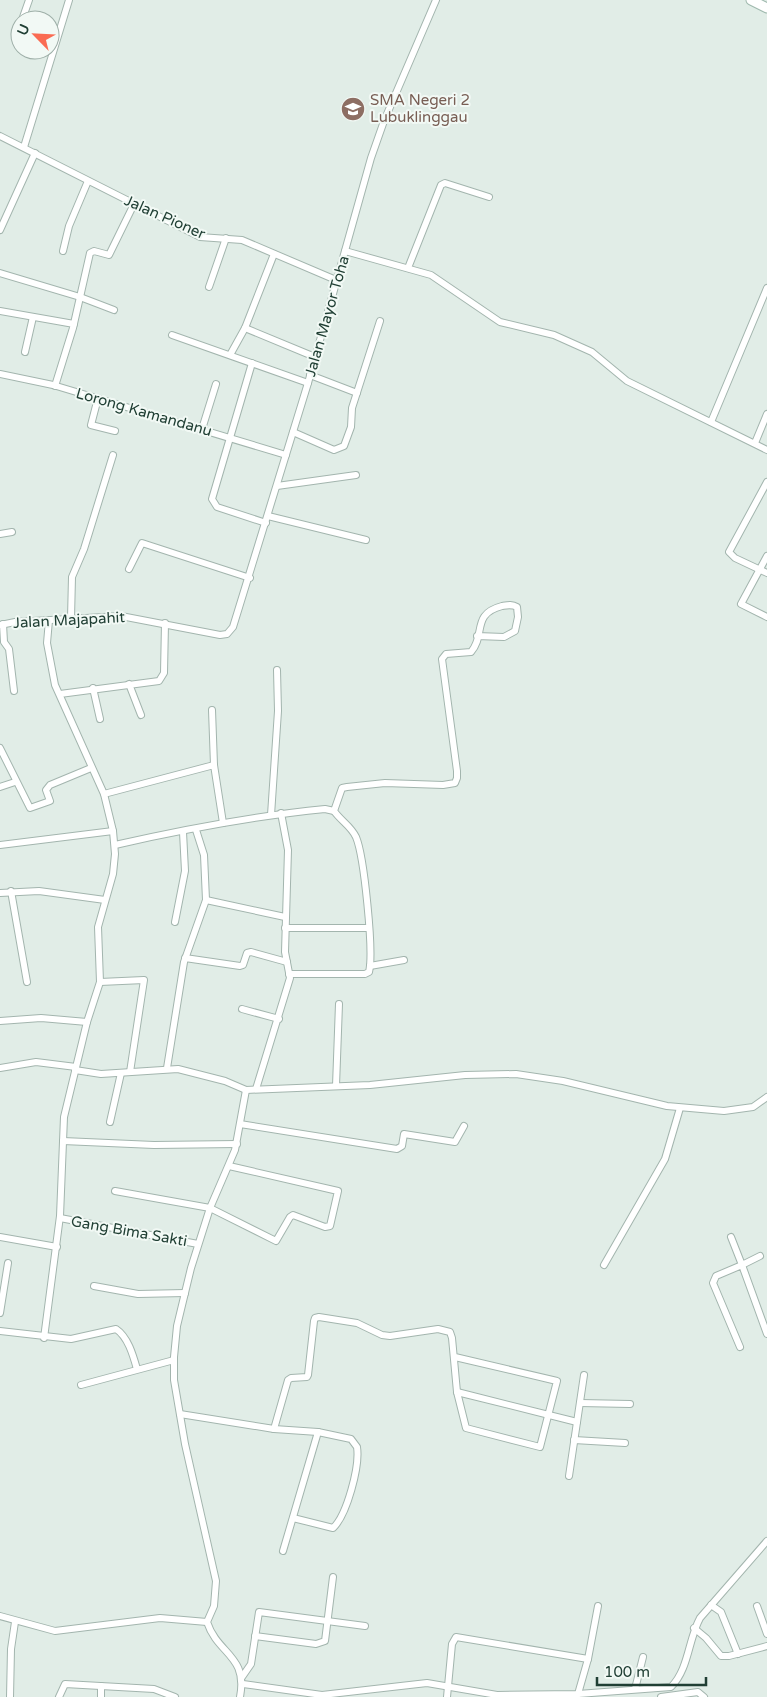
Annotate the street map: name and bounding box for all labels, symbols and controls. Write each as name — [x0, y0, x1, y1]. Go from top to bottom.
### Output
north arrow — [10, 10, 60, 60]
text: U — [14, 22, 34, 38]
place label: SMA Negeri 2 Lubuklinggau — [370, 91, 470, 126]
school or university icon: SMA Negeri 2 Lubuklinggau — [340, 96, 366, 122]
street label: Jalan Pioner — [122, 191, 209, 243]
street label: Jalan Mayor Toha — [301, 253, 353, 379]
street label: Lorong Kamandanu — [74, 384, 214, 440]
street label: Jalan Majapahit — [12, 608, 126, 632]
street label: Gang Bima Sakti — [69, 1212, 189, 1250]
scale bar — [597, 1654, 706, 1686]
text: 100 m — [604, 1663, 650, 1681]

